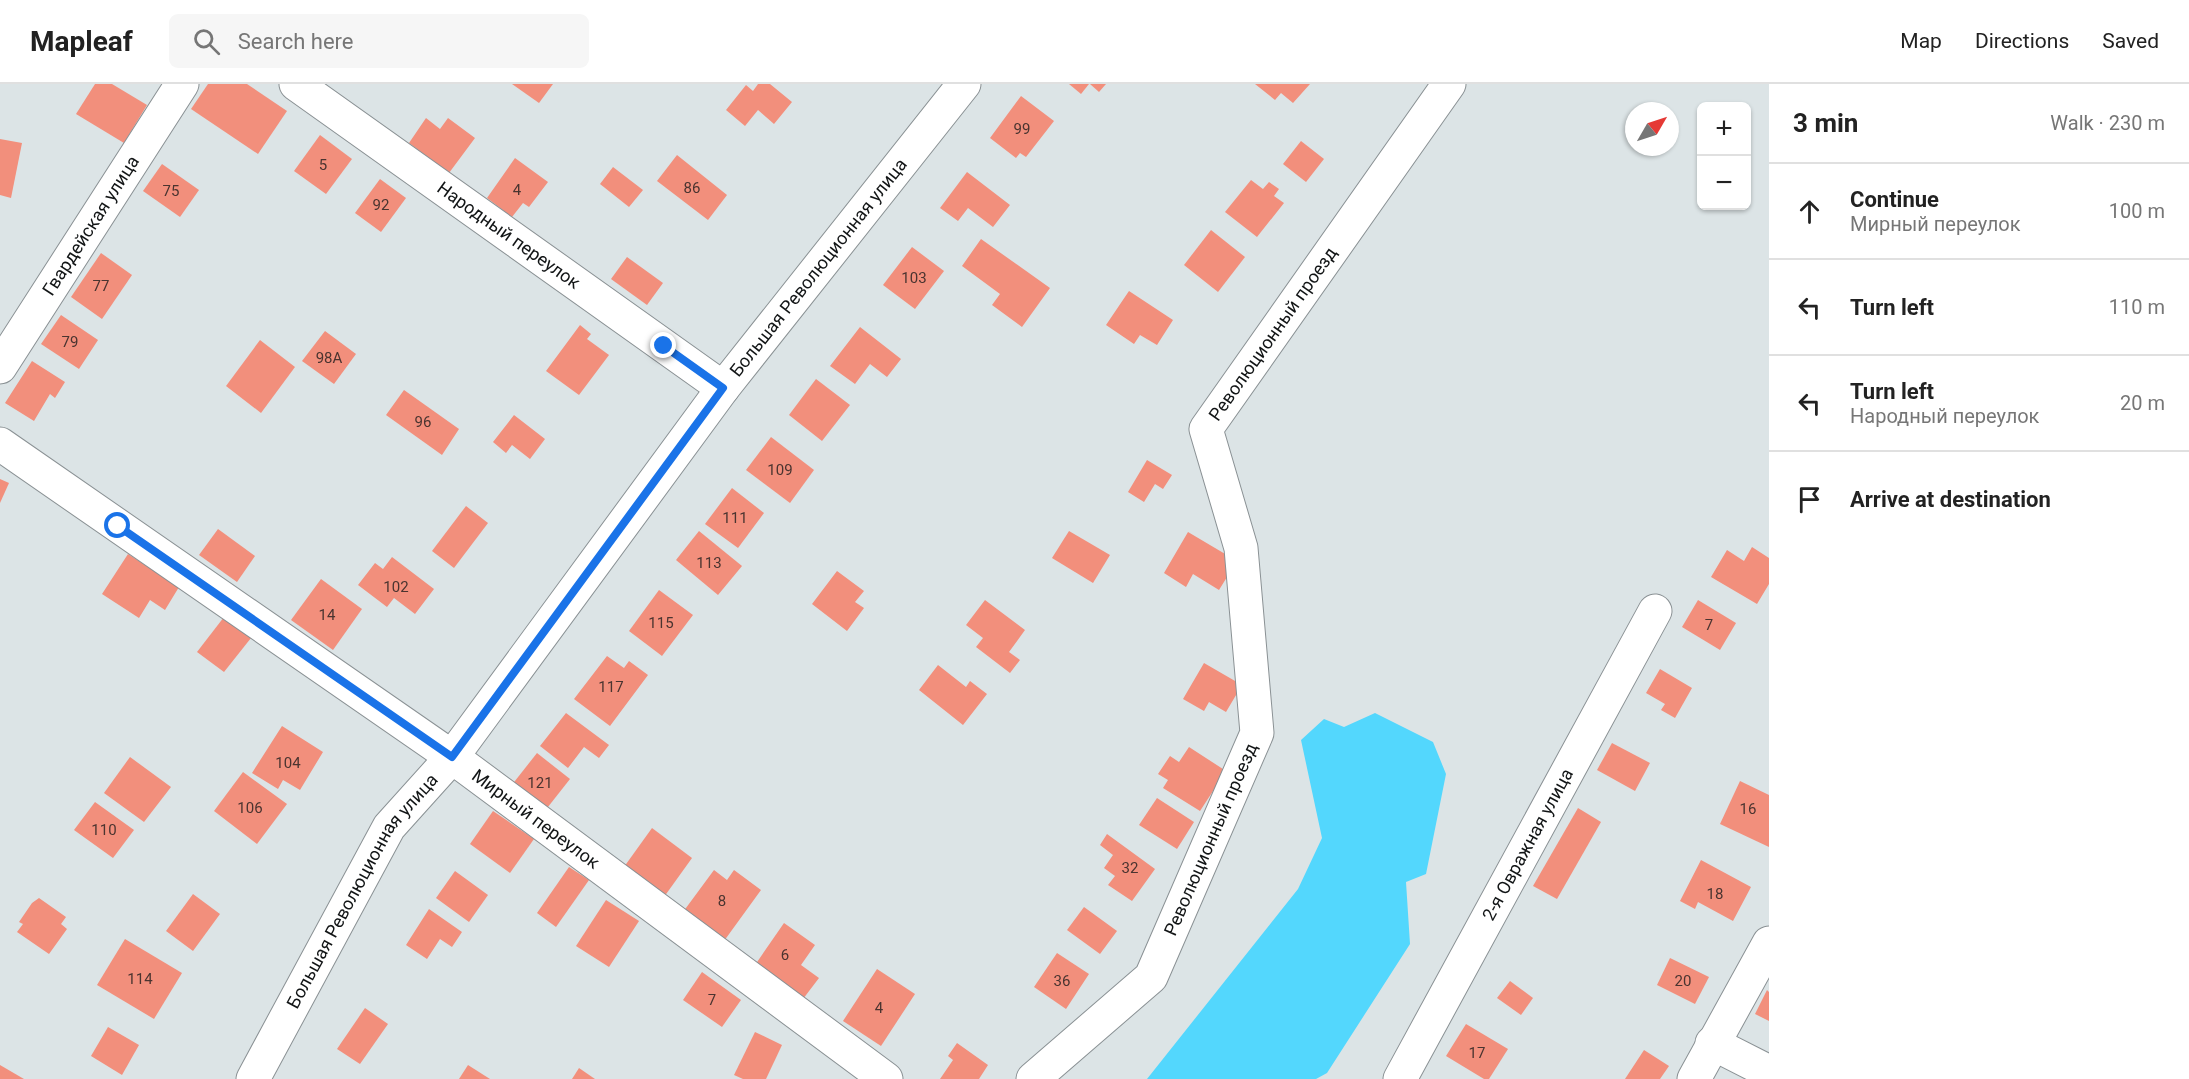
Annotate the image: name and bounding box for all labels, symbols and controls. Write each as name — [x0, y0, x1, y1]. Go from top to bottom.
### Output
search box — [169, 14, 589, 68]
text: Mapleaf — [30, 25, 133, 58]
icon: search — [190, 25, 223, 58]
text: Search here — [238, 29, 354, 54]
text: Map — [1900, 29, 1942, 53]
text: Directions — [1975, 29, 2069, 53]
text: Saved — [2102, 29, 2159, 53]
north arrow — [1625, 102, 1679, 156]
map controls — [1697, 102, 1751, 210]
button: + — [1697, 102, 1751, 156]
text: 3 min — [1793, 108, 1858, 138]
text: Walk · 230 m — [2050, 111, 2165, 135]
house number: 99 — [1014, 120, 1030, 138]
street label: Гвардейская улица — [38, 152, 143, 299]
street label: Большая Революционная улица — [725, 154, 911, 381]
house number: 5 — [319, 156, 327, 174]
button: − — [1697, 156, 1751, 210]
street label: Народный переулок — [433, 177, 585, 293]
house number: 86 — [684, 179, 700, 197]
house number: 4 — [513, 181, 522, 199]
house number: 75 — [163, 182, 179, 200]
text: Continue — [1850, 187, 1939, 212]
icon: ahead — [1793, 195, 1826, 228]
house number: 92 — [373, 196, 389, 214]
text: 100 m — [2109, 199, 2165, 223]
text: Мирный переулок — [1850, 212, 2021, 236]
street label: Революционный проезд — [1204, 243, 1341, 425]
house number: 103 — [901, 269, 927, 287]
house number: 77 — [93, 277, 109, 295]
icon: left — [1793, 291, 1826, 324]
text: Turn left — [1850, 295, 1934, 320]
text: 110 m — [2109, 295, 2165, 319]
route end — [650, 332, 676, 358]
house number: 79 — [62, 333, 78, 351]
house number: 98А — [316, 349, 343, 367]
text: Turn left — [1850, 379, 1934, 404]
icon: left — [1793, 387, 1826, 420]
text: 20 m — [2120, 391, 2165, 415]
text: Народный переулок — [1850, 404, 2039, 428]
house number: 96 — [415, 413, 431, 431]
house number: 109 — [767, 461, 793, 479]
icon: arrive — [1793, 483, 1826, 516]
text: Arrive at destination — [1850, 487, 2051, 512]
house number: 111 — [722, 509, 748, 527]
route start — [104, 512, 130, 538]
house number: 113 — [696, 554, 722, 572]
house number: 102 — [383, 578, 409, 596]
house number: 14 — [319, 606, 336, 624]
house number: 115 — [648, 614, 674, 632]
house number: 7 — [1705, 616, 1713, 634]
house number: 117 — [598, 678, 624, 696]
street label: Революционный проезд — [1159, 740, 1261, 939]
house number: 104 — [275, 754, 301, 772]
street label: Мирный переулок — [468, 765, 604, 873]
street label: 2-я Овражная улица — [1477, 765, 1577, 924]
street label: Большая Революционная улица — [282, 769, 442, 1012]
house number: 121 — [527, 774, 553, 792]
house number: 106 — [237, 799, 263, 817]
house number: 16 — [1740, 800, 1756, 818]
house number: 110 — [91, 821, 117, 839]
house number: 32 — [1122, 859, 1138, 877]
house number: 18 — [1707, 885, 1723, 903]
house number: 8 — [718, 892, 726, 910]
house number: 6 — [781, 946, 789, 964]
house number: 114 — [127, 970, 153, 988]
house number: 36 — [1054, 972, 1070, 990]
house number: 20 — [1675, 972, 1691, 990]
house number: 7 — [708, 991, 716, 1009]
house number: 4 — [875, 999, 884, 1017]
house number: 17 — [1469, 1044, 1485, 1062]

